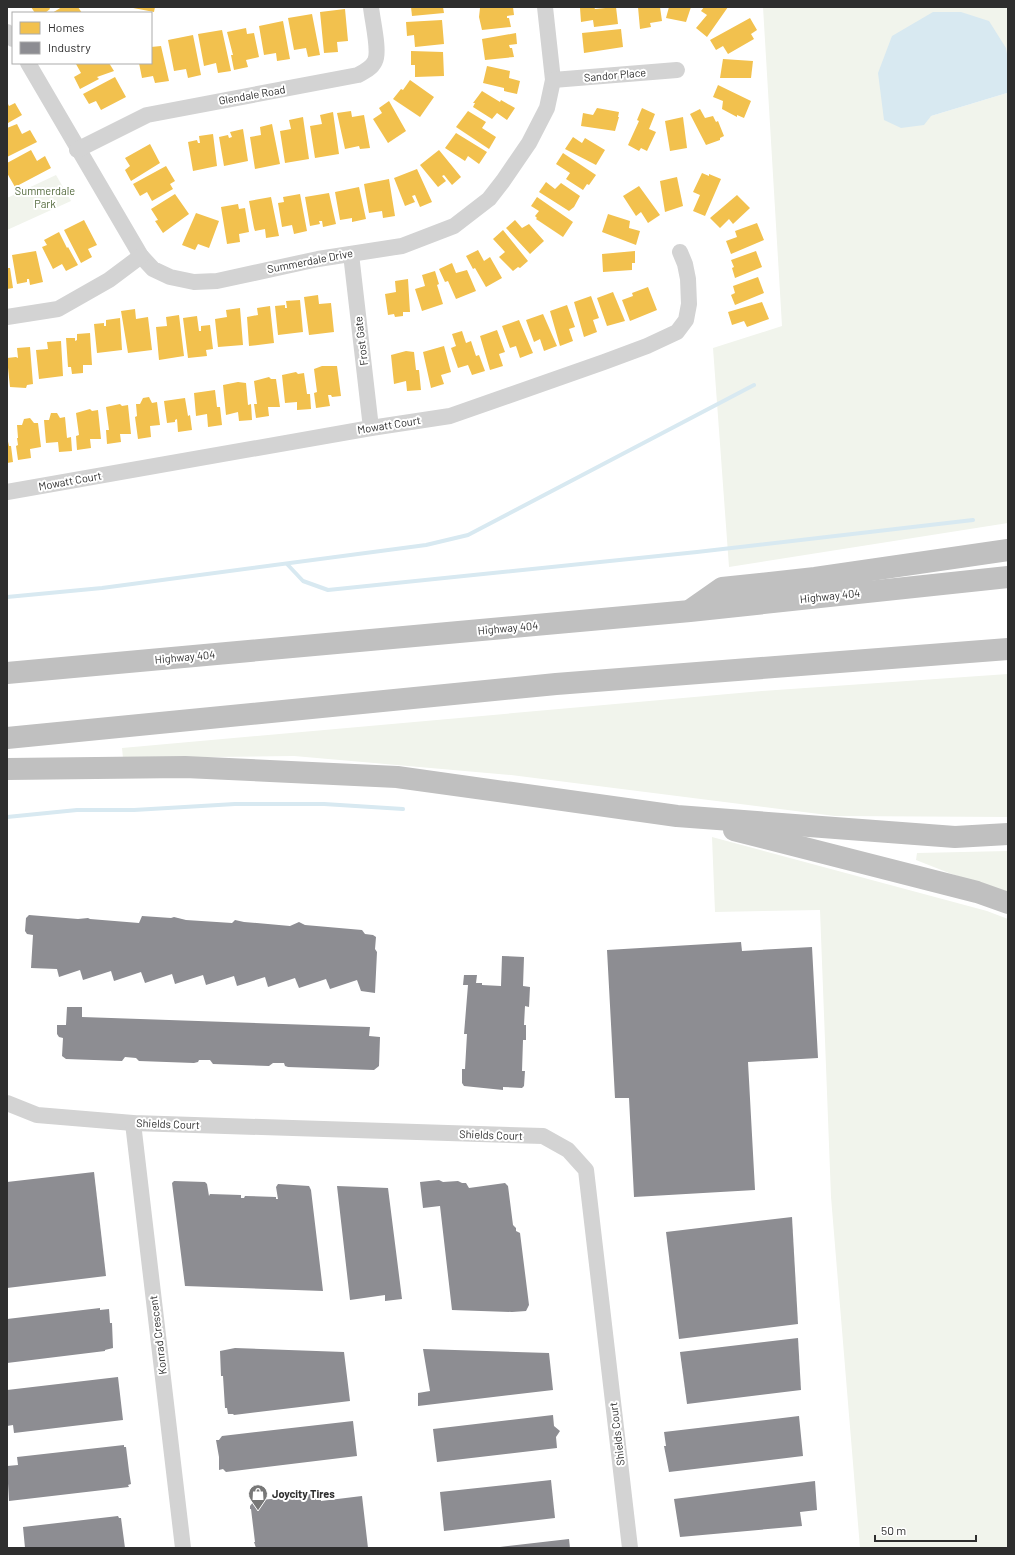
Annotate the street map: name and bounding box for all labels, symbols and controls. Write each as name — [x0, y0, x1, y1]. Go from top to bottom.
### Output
legend — [12, 12, 152, 64]
text: Homes — [48, 20, 85, 34]
text: Industry — [48, 40, 91, 54]
street label: Sandor Place — [583, 65, 647, 84]
street label: Glendale Road — [218, 82, 286, 107]
park label: Summerdale Park — [15, 184, 75, 210]
street label: Summerdale Drive — [266, 246, 354, 275]
street label: Frost Gate — [351, 316, 370, 366]
street label: Mowatt Court — [356, 413, 422, 436]
street label: Mowatt Court — [37, 469, 103, 492]
street label: Highway 404 — [799, 586, 861, 605]
street label: Highway 404 — [477, 618, 539, 637]
street label: Highway 404 — [154, 647, 216, 666]
street label: Shields Court — [136, 1116, 200, 1131]
street label: Shields Court — [459, 1127, 523, 1142]
street label: Konrad Crescent — [146, 1295, 169, 1375]
street label: Shields Court — [606, 1402, 627, 1467]
shop icon: Joycity Tires — [247, 1483, 269, 1511]
place label: Joycity Tires — [272, 1487, 335, 1500]
scale bar — [875, 1517, 976, 1543]
text: 50 m — [881, 1523, 906, 1537]

